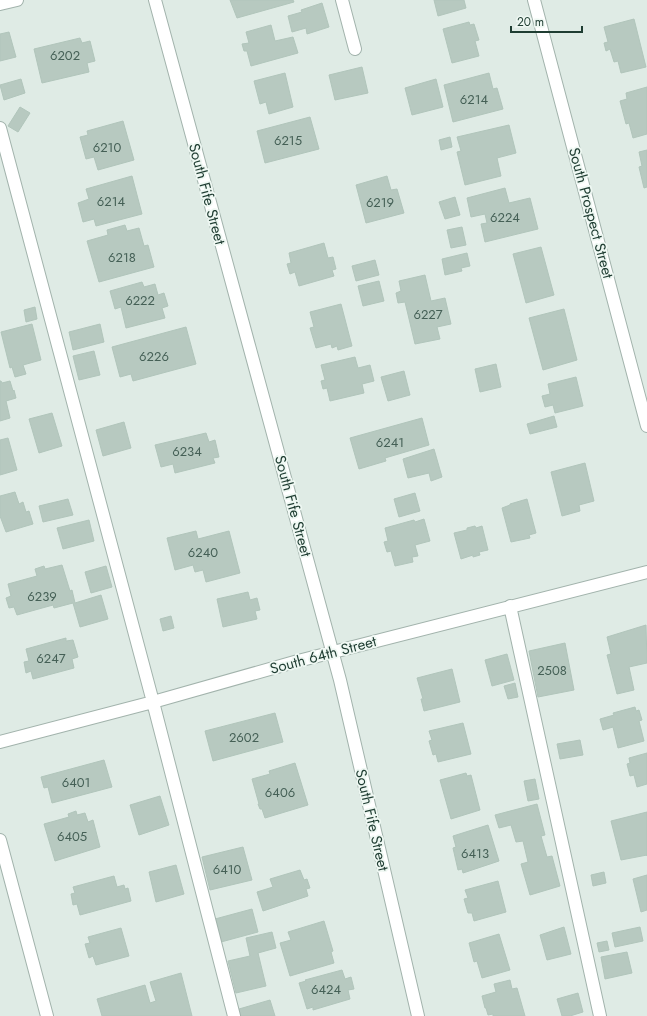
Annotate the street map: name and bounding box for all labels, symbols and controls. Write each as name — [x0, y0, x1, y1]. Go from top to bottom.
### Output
scale bar — [511, 8, 582, 34]
text: 20 m — [517, 13, 544, 31]
house number: 6202 — [50, 46, 80, 65]
house number: 6214 — [460, 90, 489, 109]
house number: 6215 — [274, 131, 302, 150]
house number: 6210 — [93, 138, 121, 157]
street label: South Fife Street — [183, 141, 231, 247]
street label: South Prospect Street — [563, 145, 619, 281]
house number: 6214 — [97, 192, 126, 211]
house number: 6219 — [366, 193, 394, 212]
house number: 6224 — [490, 208, 520, 227]
house number: 6218 — [108, 248, 136, 267]
house number: 6222 — [125, 291, 155, 310]
house number: 6227 — [413, 305, 443, 324]
house number: 6226 — [139, 347, 169, 366]
house number: 6241 — [376, 433, 404, 452]
house number: 6234 — [172, 442, 202, 461]
street label: South Fife Street — [269, 453, 317, 559]
house number: 6240 — [188, 543, 218, 562]
house number: 6239 — [27, 587, 57, 606]
street label: South 64th Street — [267, 630, 379, 680]
house number: 6247 — [36, 649, 66, 668]
house number: 2508 — [537, 661, 567, 680]
house number: 2602 — [229, 728, 259, 747]
street label: South Fife Street — [350, 767, 395, 874]
house number: 6401 — [62, 773, 90, 792]
house number: 6406 — [265, 783, 295, 802]
house number: 6405 — [57, 827, 87, 846]
house number: 6413 — [461, 844, 489, 863]
house number: 6410 — [213, 860, 242, 879]
house number: 6424 — [311, 980, 341, 999]

